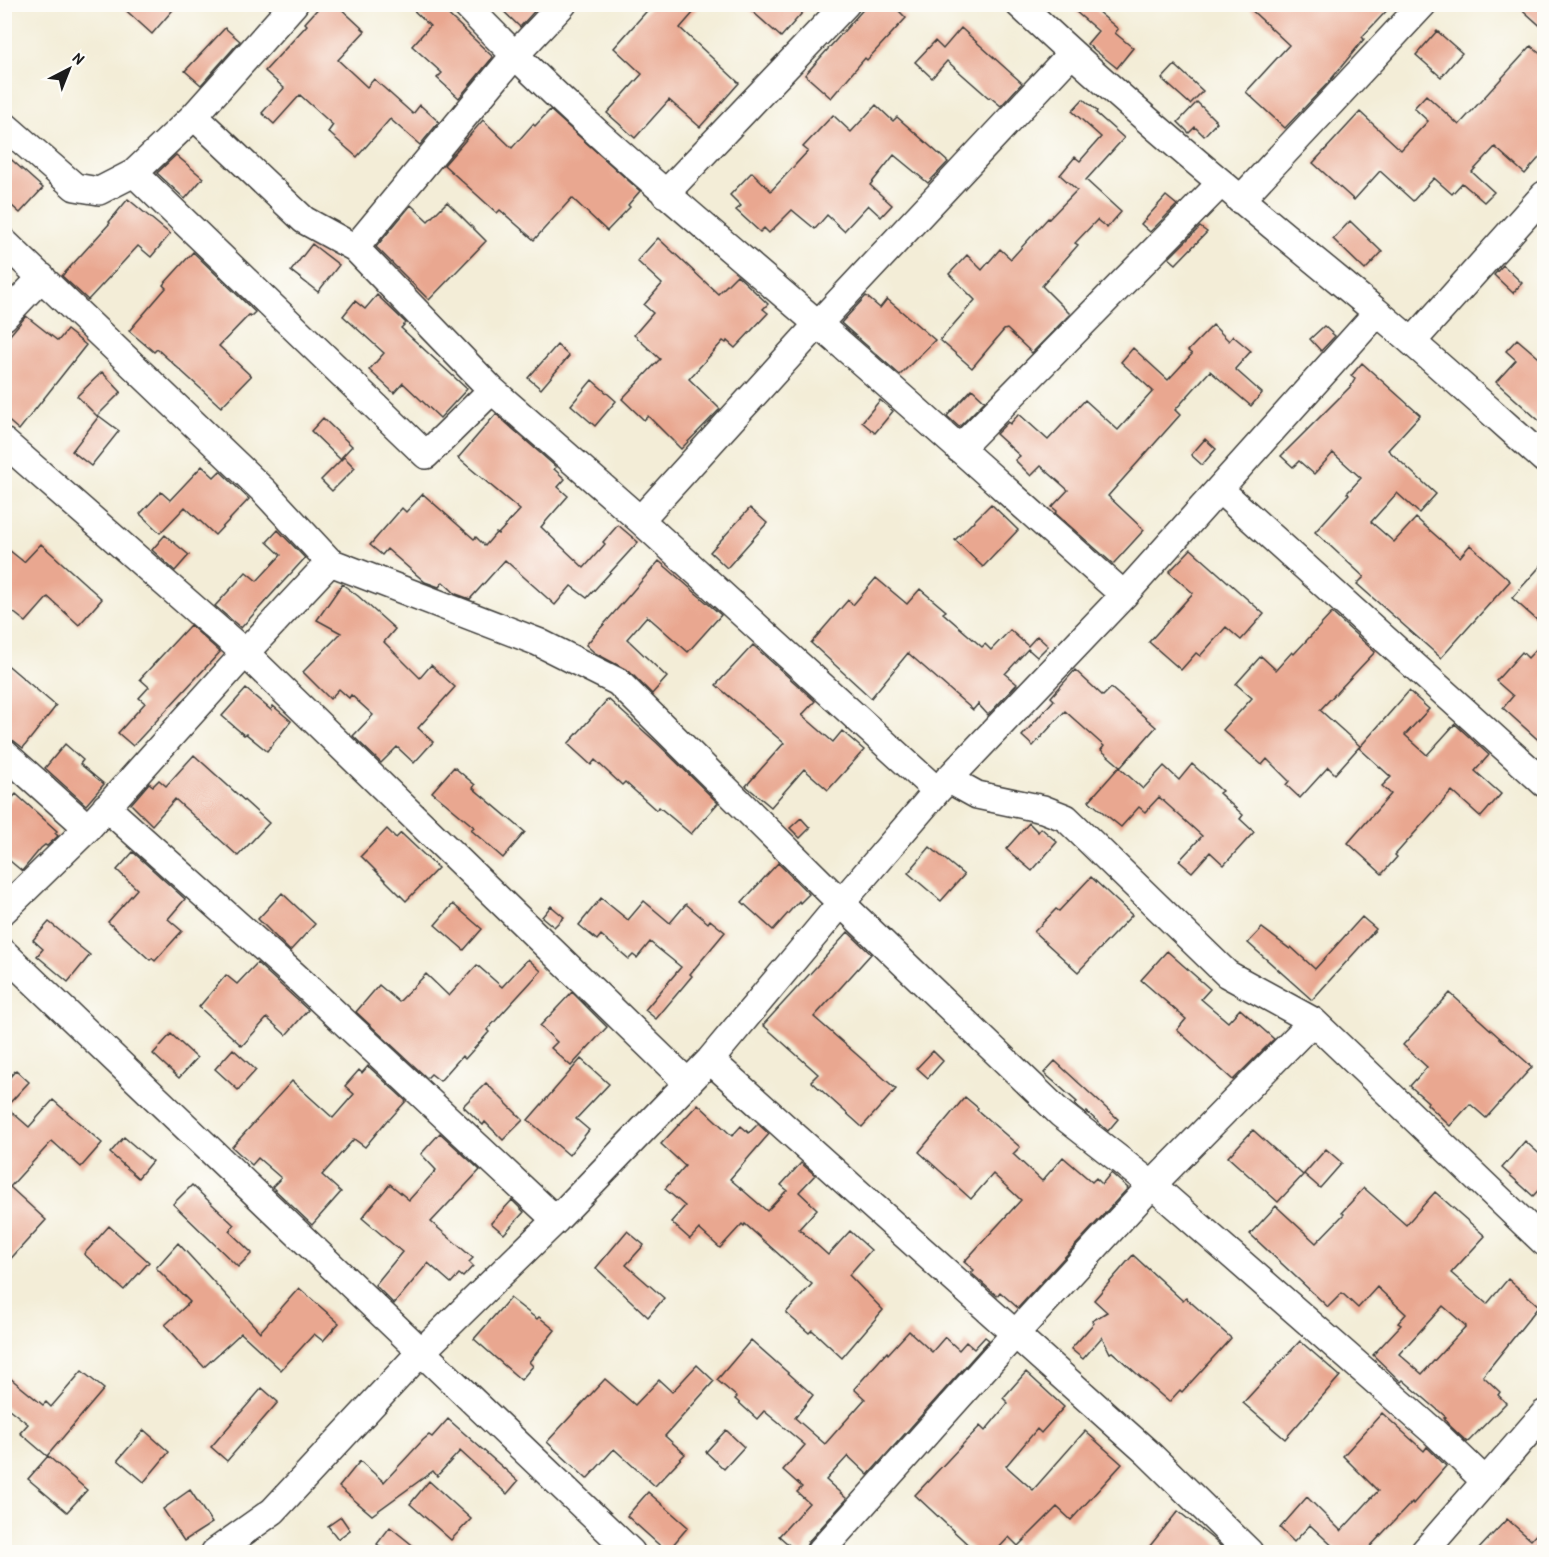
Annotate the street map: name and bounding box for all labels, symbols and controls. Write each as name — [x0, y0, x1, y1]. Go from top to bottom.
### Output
north arrow — [39, 39, 99, 99]
text: N — [69, 47, 90, 69]

